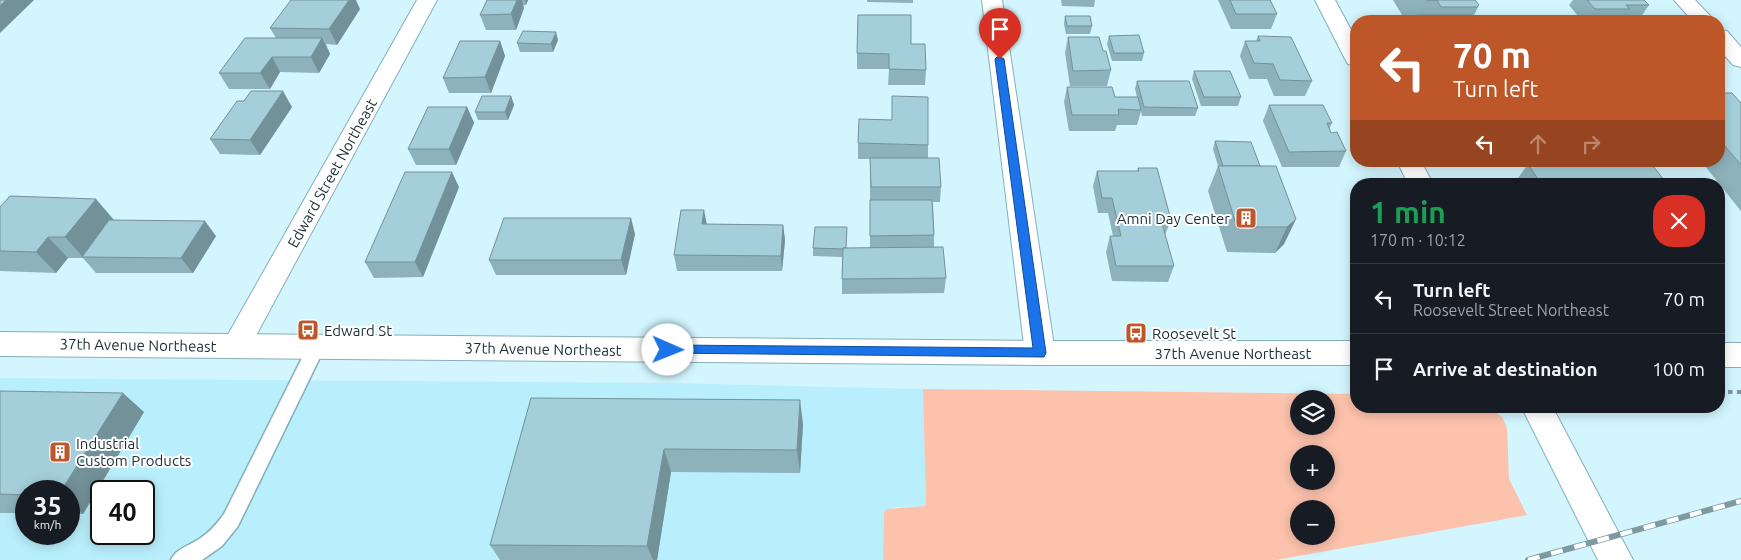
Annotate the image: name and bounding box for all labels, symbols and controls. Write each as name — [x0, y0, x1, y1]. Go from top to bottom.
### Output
pin — [979, 8, 1021, 59]
icon: arrive — [986, 15, 1014, 43]
icon: left — [1370, 35, 1435, 100]
text: 70 m — [1453, 35, 1531, 75]
text: Turn left — [1453, 76, 1538, 101]
street label: Edward Street Northeast — [284, 95, 380, 250]
icon: left — [1471, 130, 1499, 158]
icon: ahead — [1524, 130, 1552, 158]
icon: right — [1577, 130, 1605, 158]
text: 1 min — [1370, 195, 1446, 229]
button: close — [1653, 195, 1705, 247]
building icon: Amni Day Center — [1234, 206, 1258, 230]
place label: Amni Day Center — [1117, 210, 1230, 227]
text: 170 m · 10:12 — [1370, 231, 1466, 249]
text: Turn left — [1413, 279, 1491, 301]
icon: left — [1370, 285, 1398, 313]
text: 70 m — [1663, 288, 1705, 310]
text: Roosevelt Street Northeast — [1413, 301, 1609, 319]
bus stop icon: Edward St — [296, 318, 320, 342]
bus stop icon: Roosevelt St — [1124, 321, 1148, 345]
place label: Edward St — [324, 322, 392, 339]
position arrow — [641, 323, 693, 375]
place label: Roosevelt St — [1152, 325, 1236, 342]
street label: 37th Avenue Northeast — [59, 335, 217, 355]
street label: 37th Avenue Northeast — [464, 339, 622, 359]
street label: 37th Avenue Northeast — [1155, 345, 1312, 362]
icon: arrive — [1370, 355, 1398, 383]
text: Arrive at destination — [1413, 358, 1598, 380]
text: 100 m — [1652, 358, 1705, 380]
map controls — [1290, 390, 1335, 545]
button: layers — [1290, 390, 1335, 435]
place label: Industrial Custom Products — [76, 435, 191, 469]
building icon: Industrial Custom Products — [48, 440, 72, 464]
button: + — [1290, 445, 1335, 490]
speed limit sign: 40 — [90, 480, 155, 545]
text: 35 — [33, 492, 62, 520]
button: − — [1290, 500, 1335, 545]
text: km/h — [34, 518, 61, 531]

